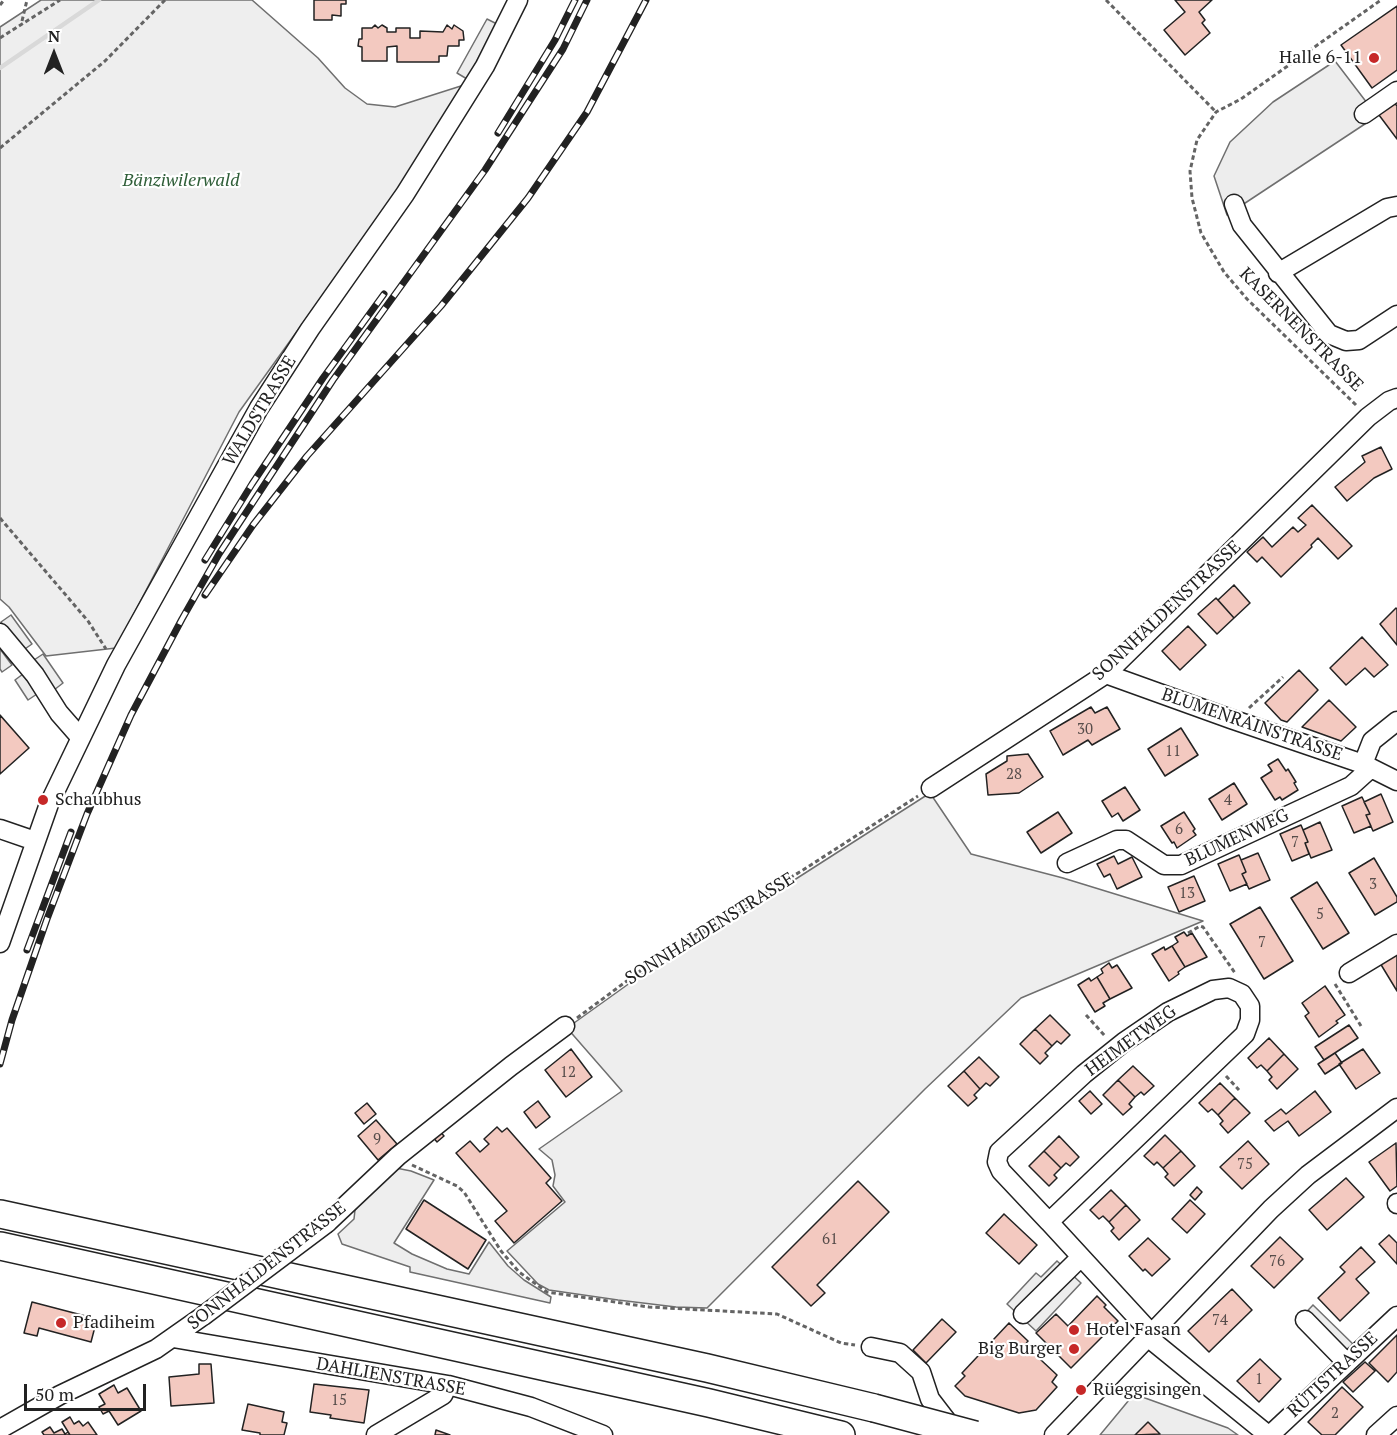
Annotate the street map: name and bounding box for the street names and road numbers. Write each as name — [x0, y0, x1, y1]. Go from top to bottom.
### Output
street label: KASERNENSTRASSE — [1235, 264, 1367, 396]
street label: WALDSTRASSE — [219, 352, 301, 470]
street label: SONNHALDENSTRASSE — [1088, 536, 1246, 686]
street label: BLUMENRAINSTRASSE — [1159, 684, 1345, 766]
street label: BLUMENWEG — [1182, 805, 1292, 871]
street label: SONNHALDENSTRASSE — [621, 868, 799, 990]
street label: HEIMETWEG — [1081, 1001, 1181, 1081]
street label: SONNHALDENSTRASSE — [183, 1197, 351, 1335]
street label: RÜTISTRASSE — [1283, 1328, 1383, 1422]
street label: DAHLIENSTRASSE — [315, 1353, 467, 1401]

